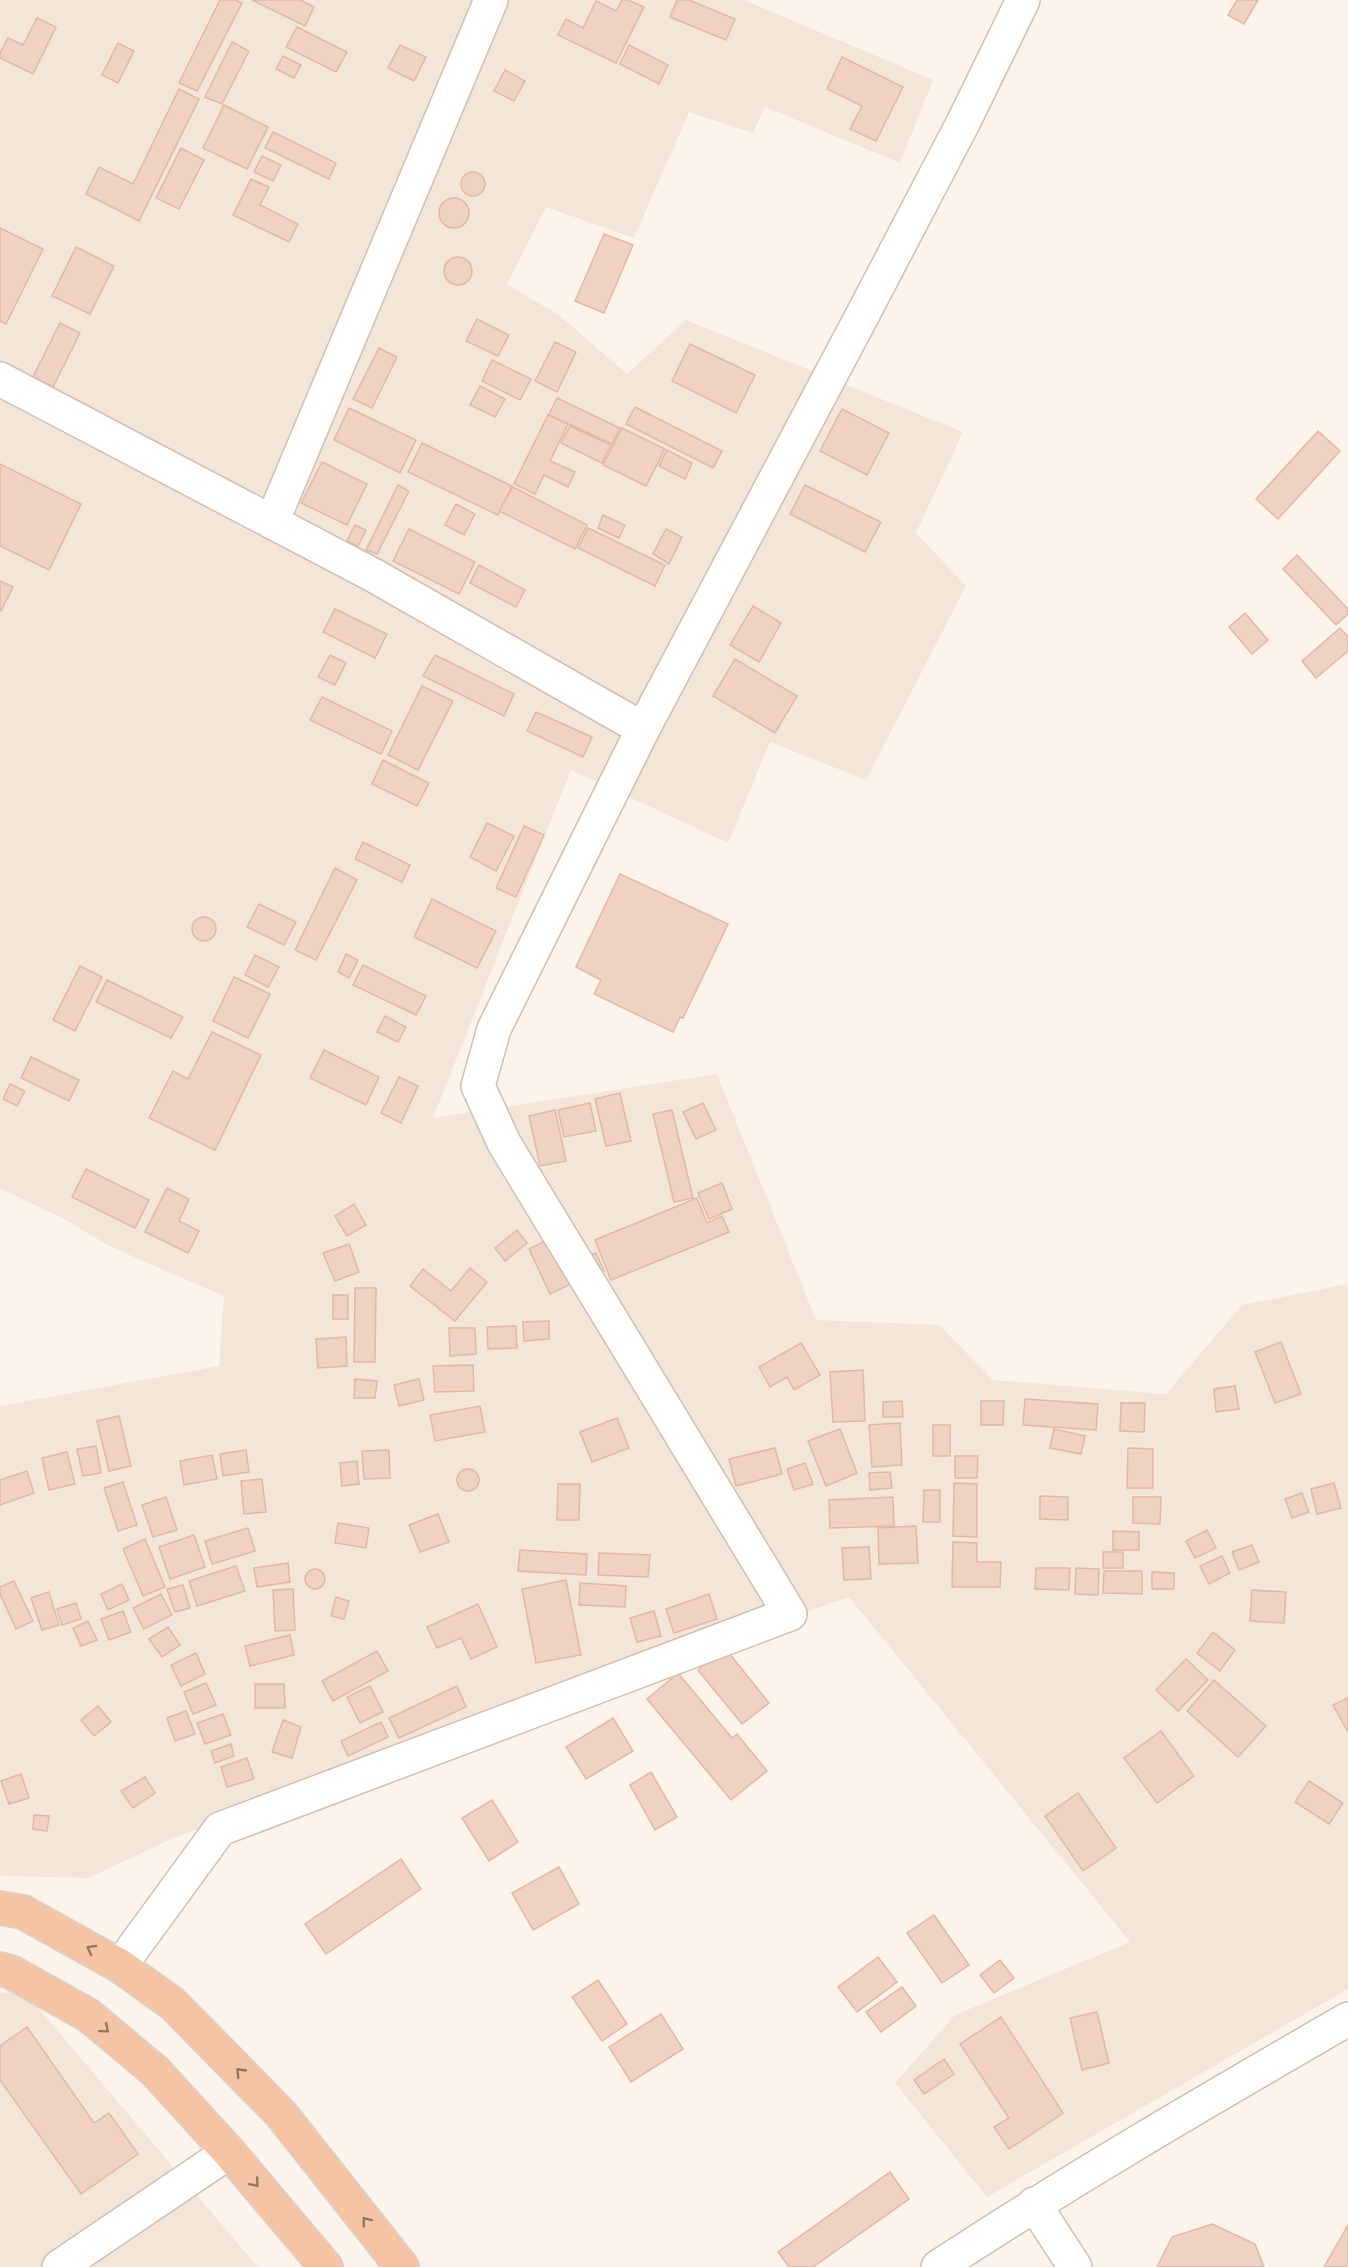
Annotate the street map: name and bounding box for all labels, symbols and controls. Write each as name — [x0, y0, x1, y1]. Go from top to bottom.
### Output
one-way arrow — [87, 1945, 97, 1956]
one-way arrow — [98, 2021, 109, 2032]
one-way arrow — [237, 2069, 248, 2080]
one-way arrow — [248, 2176, 259, 2187]
one-way arrow — [362, 2217, 373, 2228]

